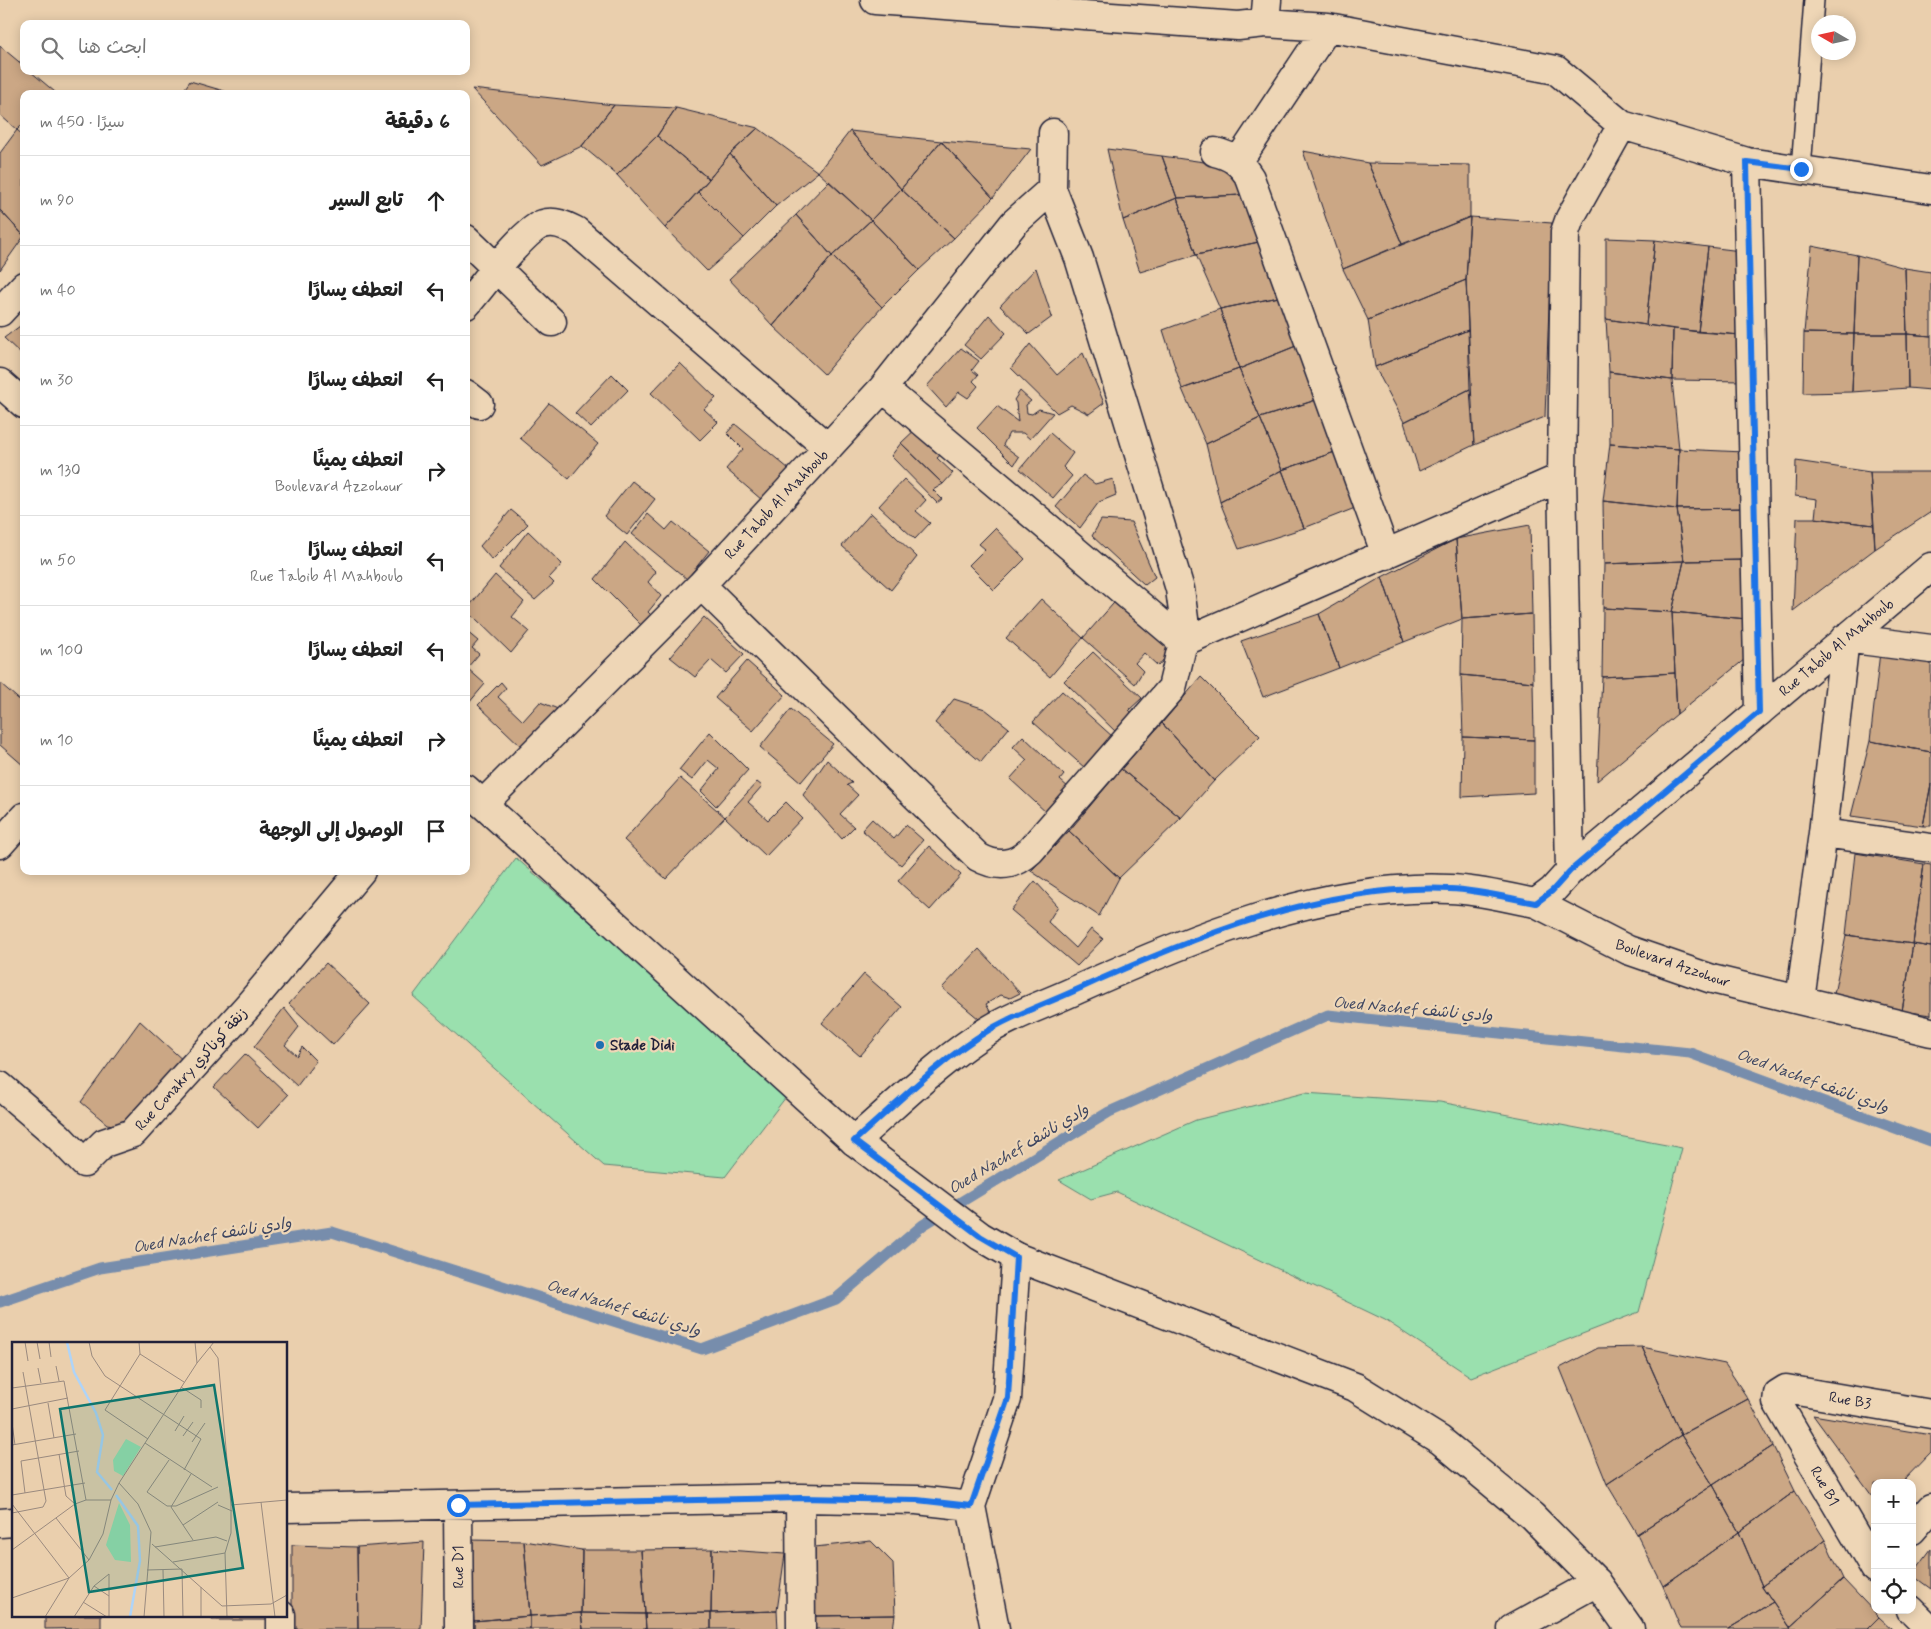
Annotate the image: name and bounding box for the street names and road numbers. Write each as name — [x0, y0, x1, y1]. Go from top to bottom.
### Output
street label: Rue Tabib Al Mahboub — [720, 445, 833, 564]
street label: Rue Tabib Al Mahboub — [1775, 594, 1898, 702]
street label: Boulevard Azzohour — [1613, 935, 1733, 993]
street label: Rue Conakry زنقة كوناكري — [131, 1004, 252, 1135]
street label: Rue B3 — [1827, 1387, 1873, 1415]
street label: Rue B1 — [1805, 1463, 1843, 1510]
street label: Rue D1 — [449, 1545, 469, 1589]

